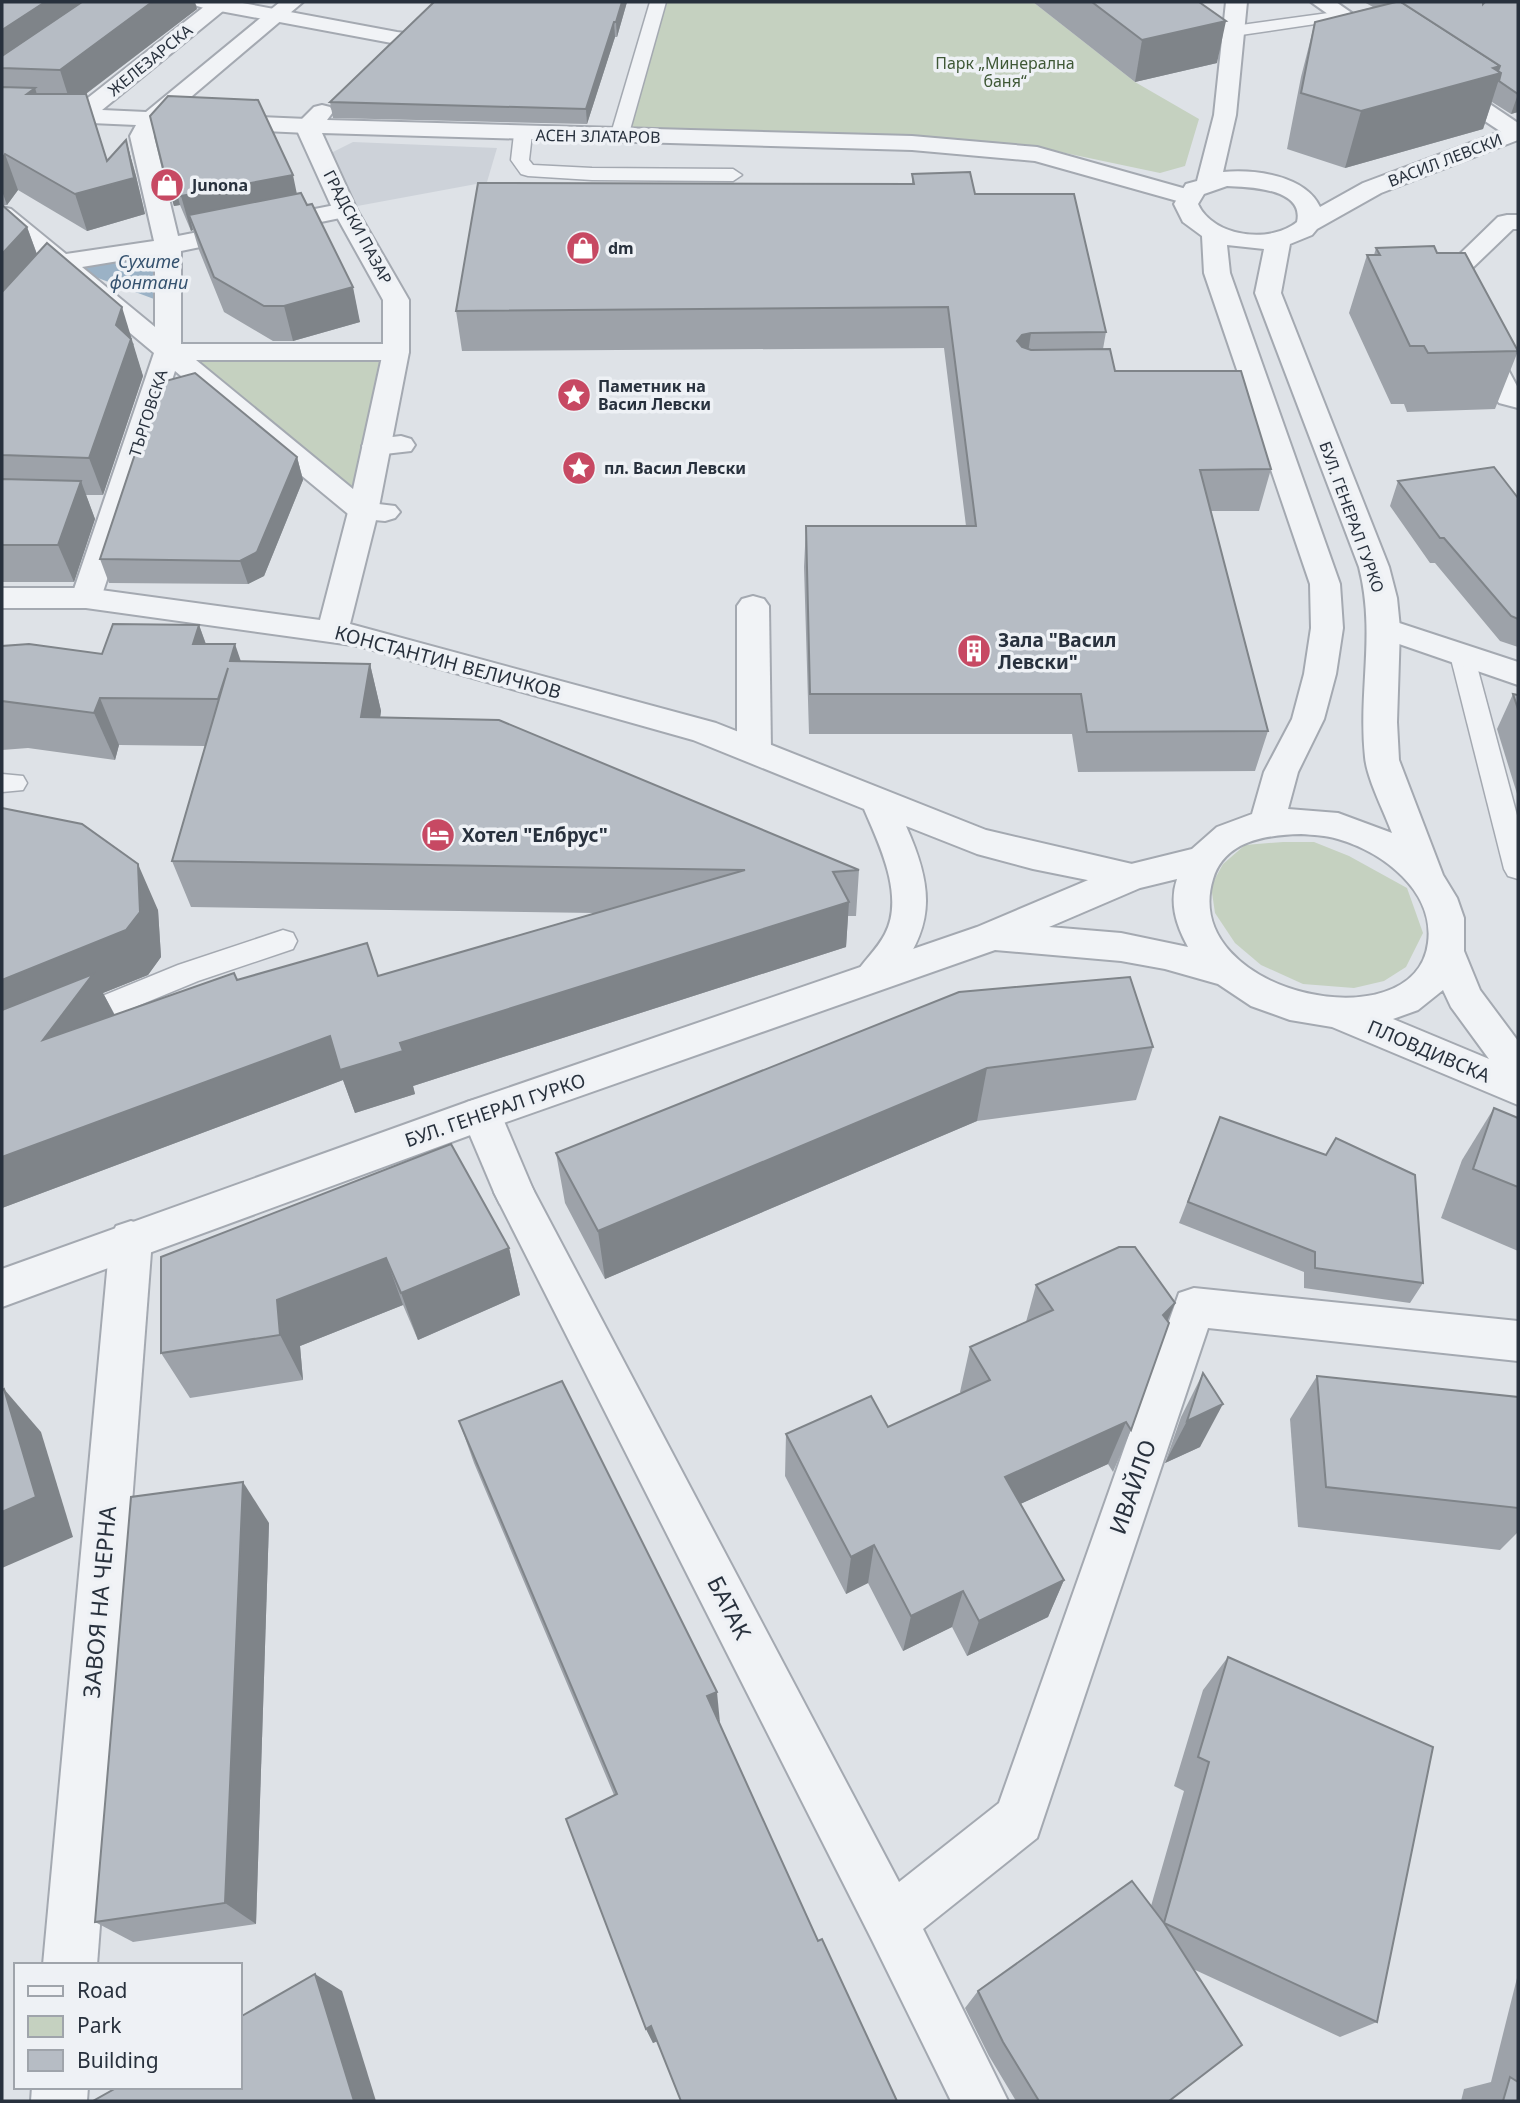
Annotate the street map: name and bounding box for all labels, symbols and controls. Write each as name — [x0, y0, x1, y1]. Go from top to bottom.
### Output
street label: ЖЕЛЕЗАРСКА — [103, 19, 198, 101]
park label: Парк „Минерална баня“ — [935, 52, 1075, 92]
street label: АСЕН ЗЛАТАРОВ — [535, 124, 661, 148]
street label: ВАСИЛ ЛЕВСКИ — [1385, 128, 1505, 192]
shop icon: Junona — [148, 166, 186, 204]
street label: ГРАДСКИ ПАЗАР — [319, 166, 397, 288]
place label: Junona — [190, 174, 248, 196]
shop icon: dm — [564, 229, 602, 267]
place label: dm — [608, 237, 634, 259]
water label: Сухите фонтани — [110, 249, 188, 294]
street label: ТЪРГОВСКА — [124, 366, 173, 460]
place label: Паметник на Васил Левски — [598, 375, 711, 415]
place icon: Паметник на Васил Левски — [555, 376, 593, 414]
street label: БУЛ. ГЕНЕРАЛ ГУРКО — [1314, 438, 1390, 596]
place icon: пл. Васил Левски — [560, 449, 598, 487]
place label: пл. Васил Левски — [604, 457, 746, 479]
street label: КОНСТАНТИН ВЕЛИЧКОВ — [332, 619, 564, 705]
place label: Зала "Васил Левски" — [998, 627, 1116, 675]
building icon: Зала "Васил Левски" — [955, 632, 993, 670]
hotel icon: Хотел "Елбрус" — [419, 816, 457, 854]
place label: Хотел "Елбрус" — [462, 822, 608, 848]
street label: ПЛОВДИВСКА — [1364, 1013, 1495, 1089]
street label: БУЛ. ГЕНЕРАЛ ГУРКО — [401, 1067, 589, 1153]
street label: ИВАЙЛО — [1101, 1435, 1163, 1538]
street label: ЗАВОЯ НА ЧЕРНА — [75, 1504, 123, 1699]
street label: БАТАК — [700, 1570, 760, 1645]
legend — [14, 1963, 242, 2089]
text: Road — [77, 1976, 127, 2004]
text: Park — [77, 2011, 122, 2039]
text: Building — [77, 2046, 159, 2074]

